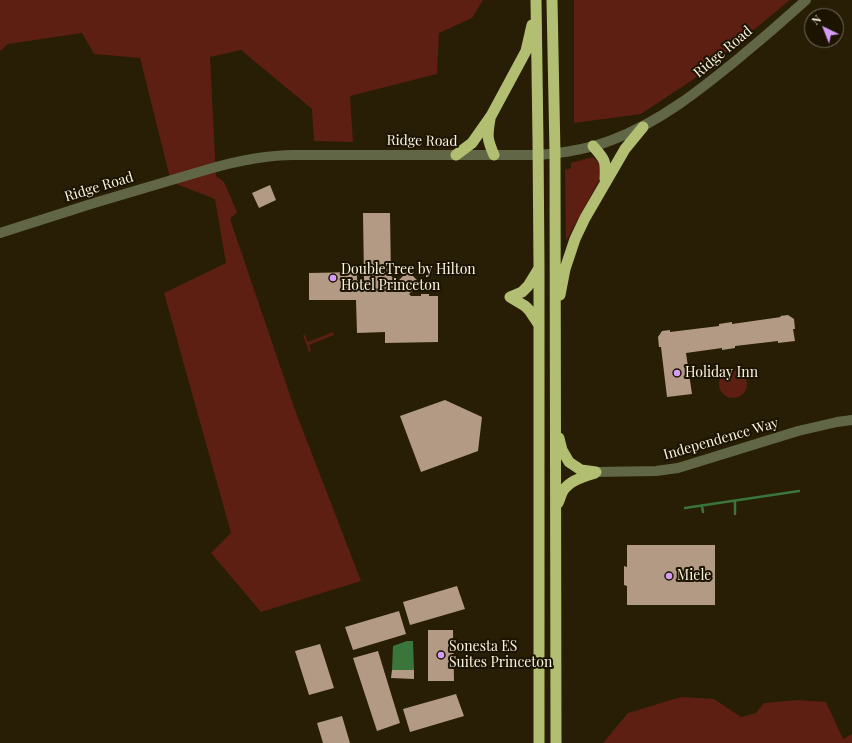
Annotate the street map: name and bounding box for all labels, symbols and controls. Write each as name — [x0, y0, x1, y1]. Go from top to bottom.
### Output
north arrow — [804, 8, 844, 48]
text: N — [808, 11, 824, 28]
street label: Ridge Road — [690, 23, 756, 81]
street label: Ridge Road — [386, 132, 458, 150]
street label: Ridge Road — [63, 169, 135, 205]
place label: DoubleTree by Hilton Hotel Princeton — [341, 262, 476, 294]
marker: DoubleTree by Hilton Hotel Princeton — [328, 273, 338, 283]
place label: Holiday Inn — [685, 365, 758, 381]
marker: Holiday Inn — [672, 368, 682, 378]
street label: Independence Way — [662, 415, 780, 463]
place label: Miele — [677, 568, 711, 584]
marker: Miele — [664, 571, 674, 581]
place label: Sonesta ES Suites Princeton — [449, 639, 552, 672]
marker: Sonesta ES Suites Princeton — [436, 650, 446, 660]

